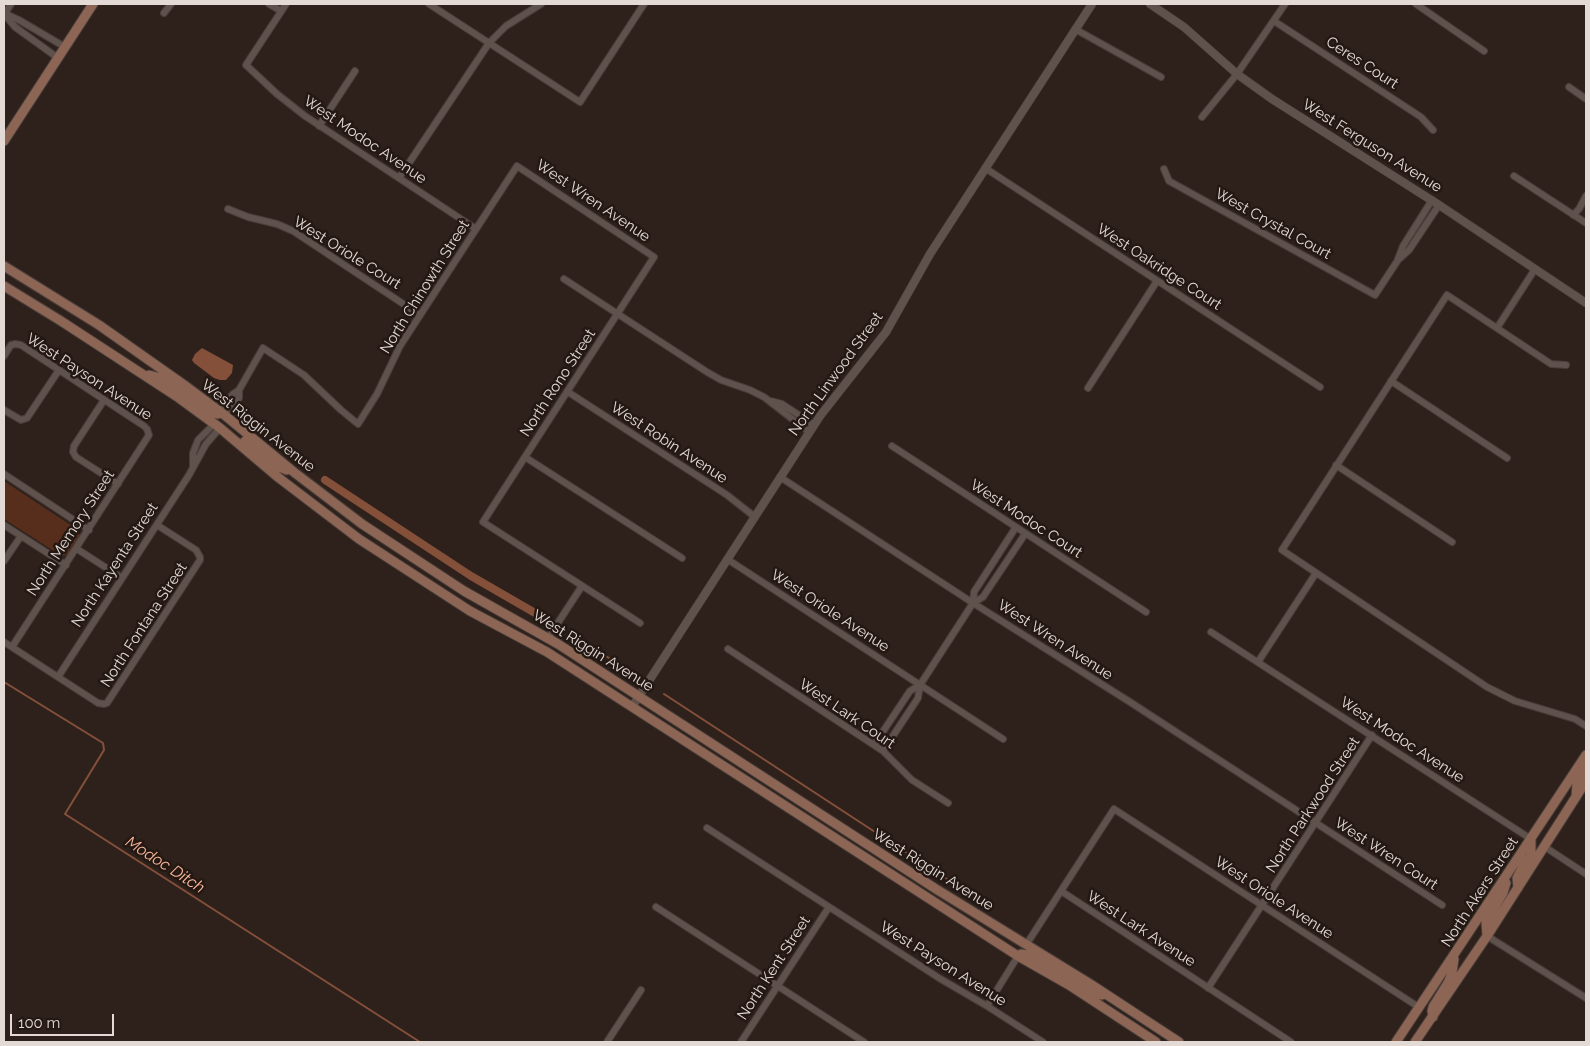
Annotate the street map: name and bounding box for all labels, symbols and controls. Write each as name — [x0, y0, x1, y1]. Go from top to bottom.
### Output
street label: Ceres Court — [1323, 33, 1401, 93]
street label: West Modoc Avenue — [300, 92, 430, 188]
street label: West Ferguson Avenue — [1299, 96, 1445, 196]
street label: West Wren Avenue — [533, 156, 653, 246]
street label: West Crystal Court — [1212, 185, 1334, 263]
street label: West Oriole Court — [290, 213, 404, 293]
street label: North Chinowth Street — [376, 217, 474, 357]
street label: West Oakridge Court — [1093, 220, 1225, 314]
street label: North Linwood Street — [785, 309, 887, 439]
street label: North Rono Street — [516, 326, 600, 440]
street label: West Payson Avenue — [23, 330, 155, 424]
street label: West Riggin Avenue — [197, 376, 319, 476]
street label: West Robin Avenue — [607, 398, 731, 488]
street label: North Memory Street — [24, 467, 118, 599]
street label: West Modoc Court — [966, 476, 1086, 562]
street label: North Kayenta Street — [68, 499, 162, 631]
street label: North Fontana Street — [97, 559, 191, 691]
street label: West Oriole Avenue — [767, 566, 893, 656]
street label: West Wren Avenue — [994, 596, 1116, 684]
street label: West Riggin Avenue — [529, 606, 657, 696]
street label: West Lark Court — [796, 675, 898, 753]
street label: West Modoc Avenue — [1337, 693, 1467, 787]
street label: North Parkwood Street — [1262, 734, 1364, 876]
street label: West Wren Court — [1331, 814, 1441, 894]
street label: West Riggin Avenue — [869, 825, 997, 915]
water label: Modoc Ditch — [122, 832, 208, 898]
street label: North Akers Street — [1438, 834, 1522, 950]
street label: West Oriole Avenue — [1211, 853, 1337, 943]
street label: West Lark Avenue — [1083, 887, 1199, 971]
street label: North Kent Street — [734, 913, 814, 1023]
street label: West Payson Avenue — [876, 918, 1010, 1010]
scale bar — [12, 1004, 116, 1036]
text: 100 m — [18, 1014, 60, 1032]

